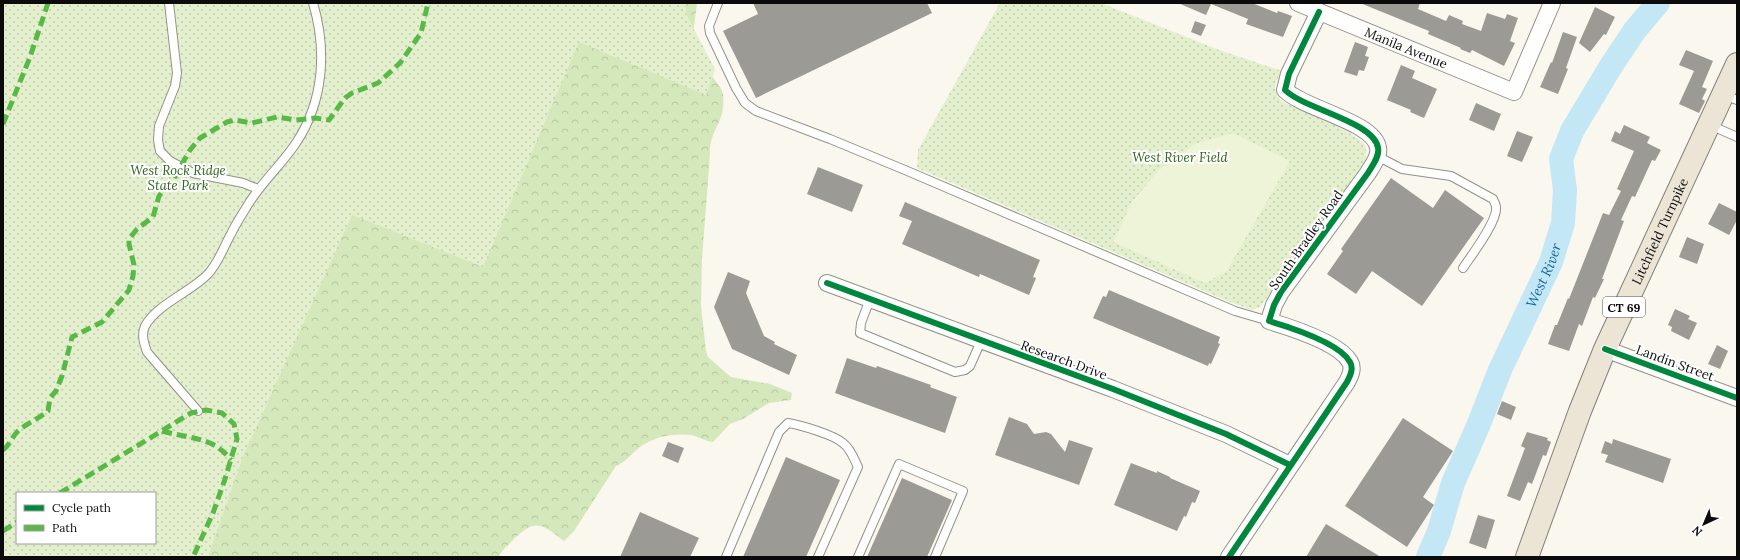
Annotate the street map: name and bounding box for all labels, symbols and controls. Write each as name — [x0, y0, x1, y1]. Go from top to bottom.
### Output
street label: Manila Avenue — [1362, 23, 1450, 72]
park label: West River Field — [1132, 149, 1229, 166]
park label: West Rock Ridge State Park — [130, 162, 226, 194]
street label: Litchfield Turnpike — [1628, 175, 1692, 287]
street label: South Bradley Road — [1265, 187, 1347, 293]
water label: West River — [1522, 241, 1565, 310]
road number: CT 69 — [1603, 297, 1645, 317]
street label: Research Drive — [1018, 336, 1110, 384]
street label: Landin Street — [1634, 341, 1716, 385]
legend — [16, 492, 156, 544]
text: Cycle path — [52, 500, 111, 515]
north arrow — [1684, 504, 1724, 544]
text: Path — [52, 520, 77, 535]
text: N — [1689, 523, 1705, 539]

